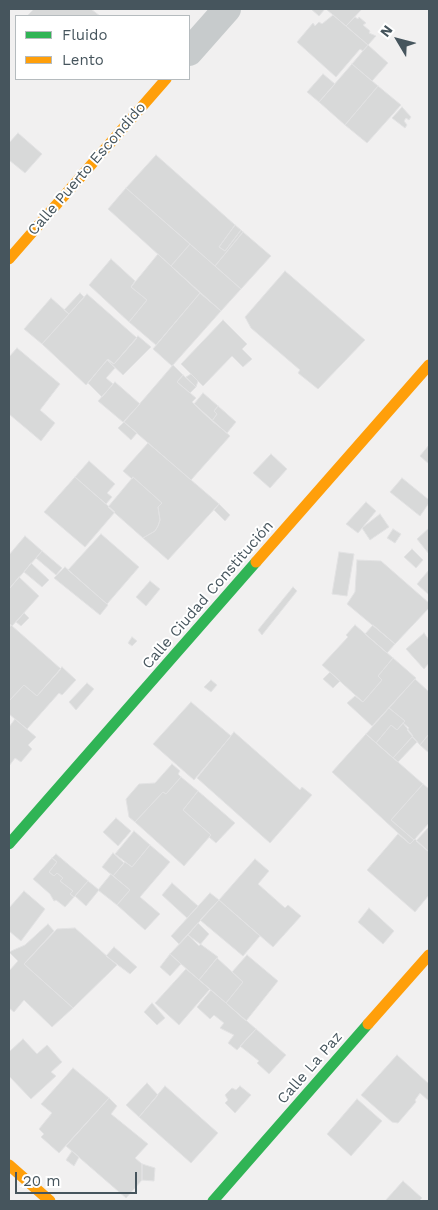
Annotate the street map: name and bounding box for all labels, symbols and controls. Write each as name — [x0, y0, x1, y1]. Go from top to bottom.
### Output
legend — [15, 15, 190, 80]
north arrow — [373, 15, 423, 65]
text: N — [377, 22, 396, 40]
text: Fluido — [62, 26, 107, 44]
text: Lento — [62, 51, 104, 69]
street label: Calle Puerto Escondido — [24, 99, 150, 239]
street label: Calle Ciudad Constitución — [139, 517, 277, 673]
street label: Calle La Paz — [274, 1028, 346, 1108]
scale bar — [18, 1162, 140, 1194]
text: 20 m — [23, 1172, 61, 1190]

